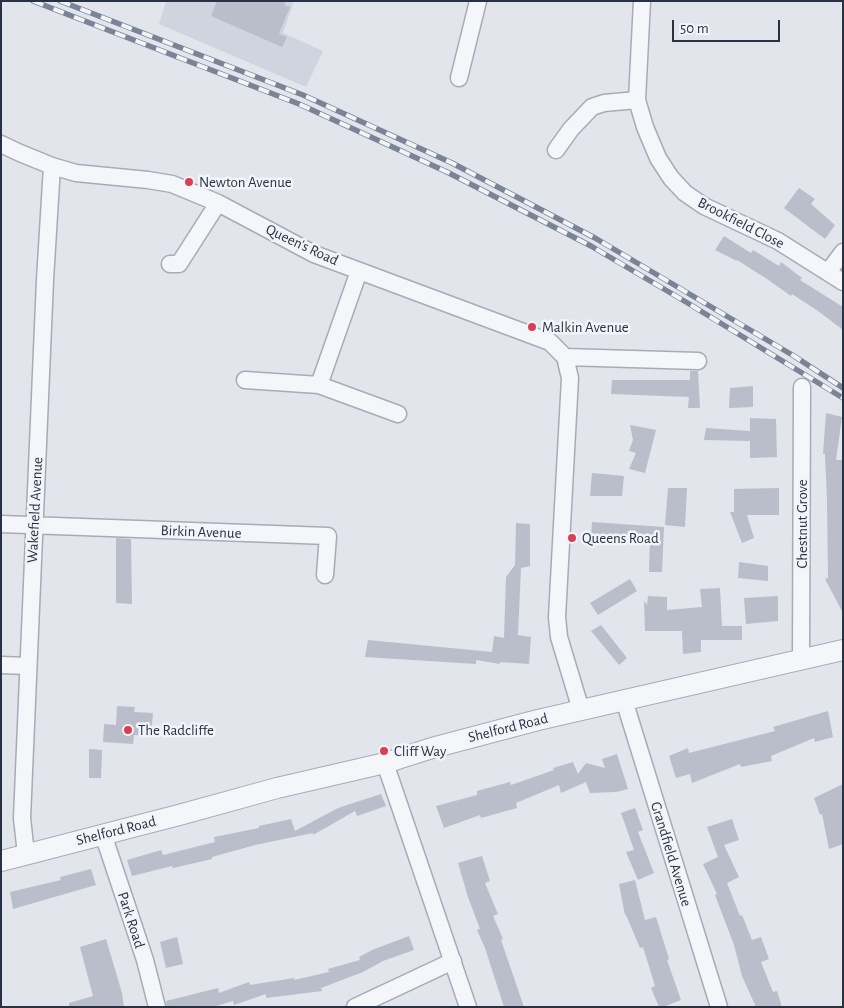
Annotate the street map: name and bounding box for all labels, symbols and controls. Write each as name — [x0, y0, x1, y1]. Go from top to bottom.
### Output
scale bar — [674, 10, 782, 42]
text: 50 m — [680, 21, 709, 36]
place label: Newton Avenue — [199, 173, 292, 191]
marker: Newton Avenue — [183, 176, 195, 188]
street label: Brookfield Close — [695, 193, 787, 253]
street label: Queen's Road — [263, 220, 341, 270]
place label: Malkin Avenue — [542, 318, 629, 336]
marker: Malkin Avenue — [526, 321, 538, 333]
street label: Wakefield Avenue — [23, 457, 47, 563]
street label: Chestnut Grove — [793, 479, 811, 569]
street label: Birkin Avenue — [160, 522, 242, 542]
place label: Queens Road — [582, 529, 659, 547]
marker: Queens Road — [566, 532, 578, 544]
street label: Shelford Road — [466, 709, 550, 747]
place label: The Radcliffe — [138, 721, 214, 739]
marker: The Radcliffe — [122, 724, 134, 736]
place label: Cliff Way — [394, 742, 446, 760]
marker: Cliff Way — [378, 745, 390, 757]
street label: Grandfield Avenue — [647, 799, 695, 909]
street label: Shelford Road — [74, 812, 158, 850]
street label: Park Road — [113, 890, 149, 950]

